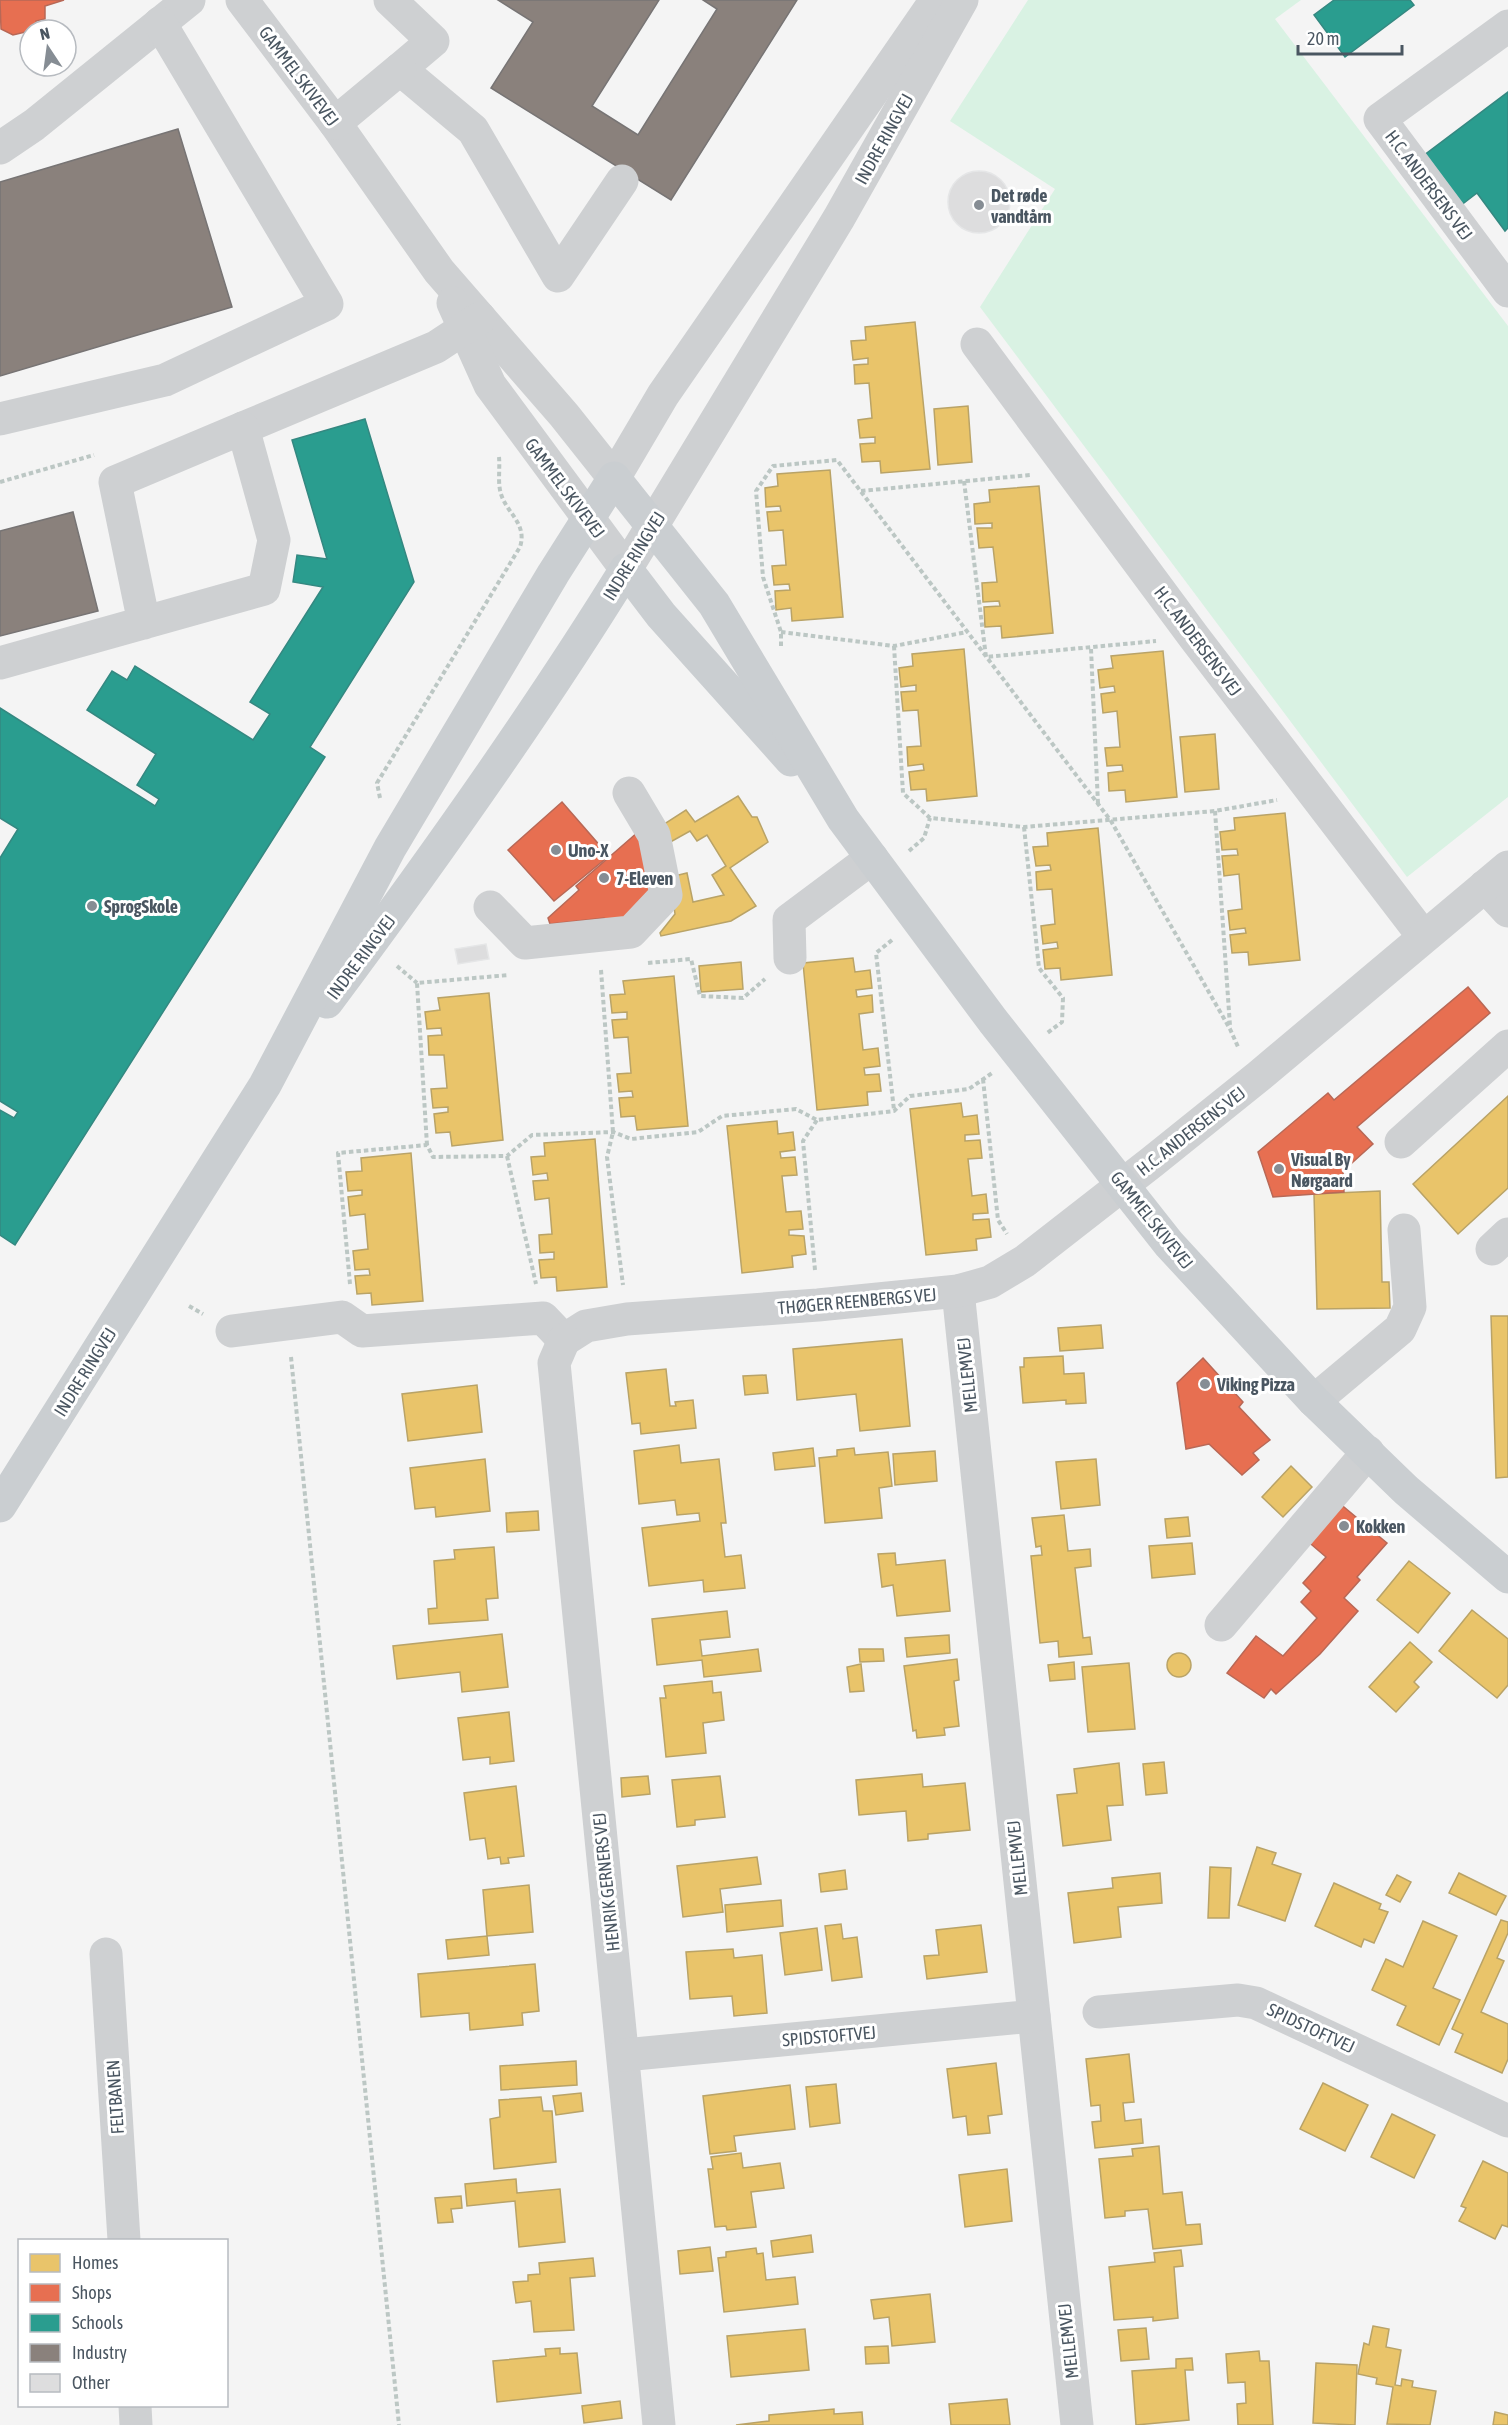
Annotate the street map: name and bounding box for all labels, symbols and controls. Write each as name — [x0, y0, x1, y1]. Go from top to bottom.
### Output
north arrow — [18, 18, 78, 78]
scale bar — [1298, 18, 1402, 56]
street label: GAMMEL SKIVEVEJ — [255, 22, 343, 130]
text: N — [38, 24, 51, 43]
text: 20 m — [1307, 28, 1339, 49]
street label: INDRE RINGVEJ — [850, 90, 918, 188]
street label: H.C. ANDERSENS VEJ — [1381, 126, 1477, 244]
place label: Det røde vandtårn — [991, 185, 1052, 227]
marker: Det røde vandtårn — [972, 198, 986, 212]
street label: GAMMEL SKIVEVEJ — [521, 434, 609, 542]
street label: INDRE RINGVEJ — [598, 508, 670, 604]
street label: H.C. ANDERSENS VEJ — [1150, 582, 1246, 700]
place label: Uno-X — [568, 840, 609, 861]
marker: Uno-X — [549, 843, 563, 857]
place label: 7-Eleven — [616, 868, 674, 889]
marker: 7-Eleven — [597, 871, 611, 885]
place label: SprogSkole — [104, 896, 178, 917]
marker: SprogSkole — [85, 899, 99, 913]
street label: INDRE RINGVEJ — [322, 911, 400, 1003]
street label: H.C. ANDERSENS VEJ — [1133, 1082, 1249, 1180]
place label: Visual By Nørgaard — [1290, 1149, 1353, 1191]
marker: Visual By Nørgaard — [1272, 1162, 1286, 1176]
street label: GAMMEL SKIVEVEJ — [1106, 1167, 1198, 1273]
street label: THØGER REENBERGS VEJ — [777, 1284, 937, 1318]
street label: INDRE RINGVEJ — [49, 1324, 121, 1420]
street label: MELLEMVEJ — [953, 1336, 981, 1414]
place label: Viking Pizza — [1216, 1374, 1295, 1395]
marker: Viking Pizza — [1198, 1377, 1212, 1391]
place label: Kokken — [1356, 1516, 1406, 1537]
marker: Kokken — [1337, 1519, 1351, 1533]
street label: HENRIK GERNERS VEJ — [588, 1812, 624, 1952]
street label: MELLEMVEJ — [1003, 1819, 1031, 1897]
street label: SPIDSTOFTVEJ — [1264, 1999, 1358, 2057]
street label: SPIDSTOFTVEJ — [781, 2021, 877, 2051]
street label: FELTBANEN — [102, 2059, 128, 2135]
legend — [18, 2239, 228, 2407]
text: Homes — [72, 2252, 118, 2273]
text: Shops — [72, 2282, 112, 2303]
street label: MELLEMVEJ — [1054, 2302, 1082, 2380]
text: Schools — [72, 2312, 123, 2333]
text: Industry — [72, 2342, 127, 2363]
text: Other — [72, 2372, 111, 2393]

